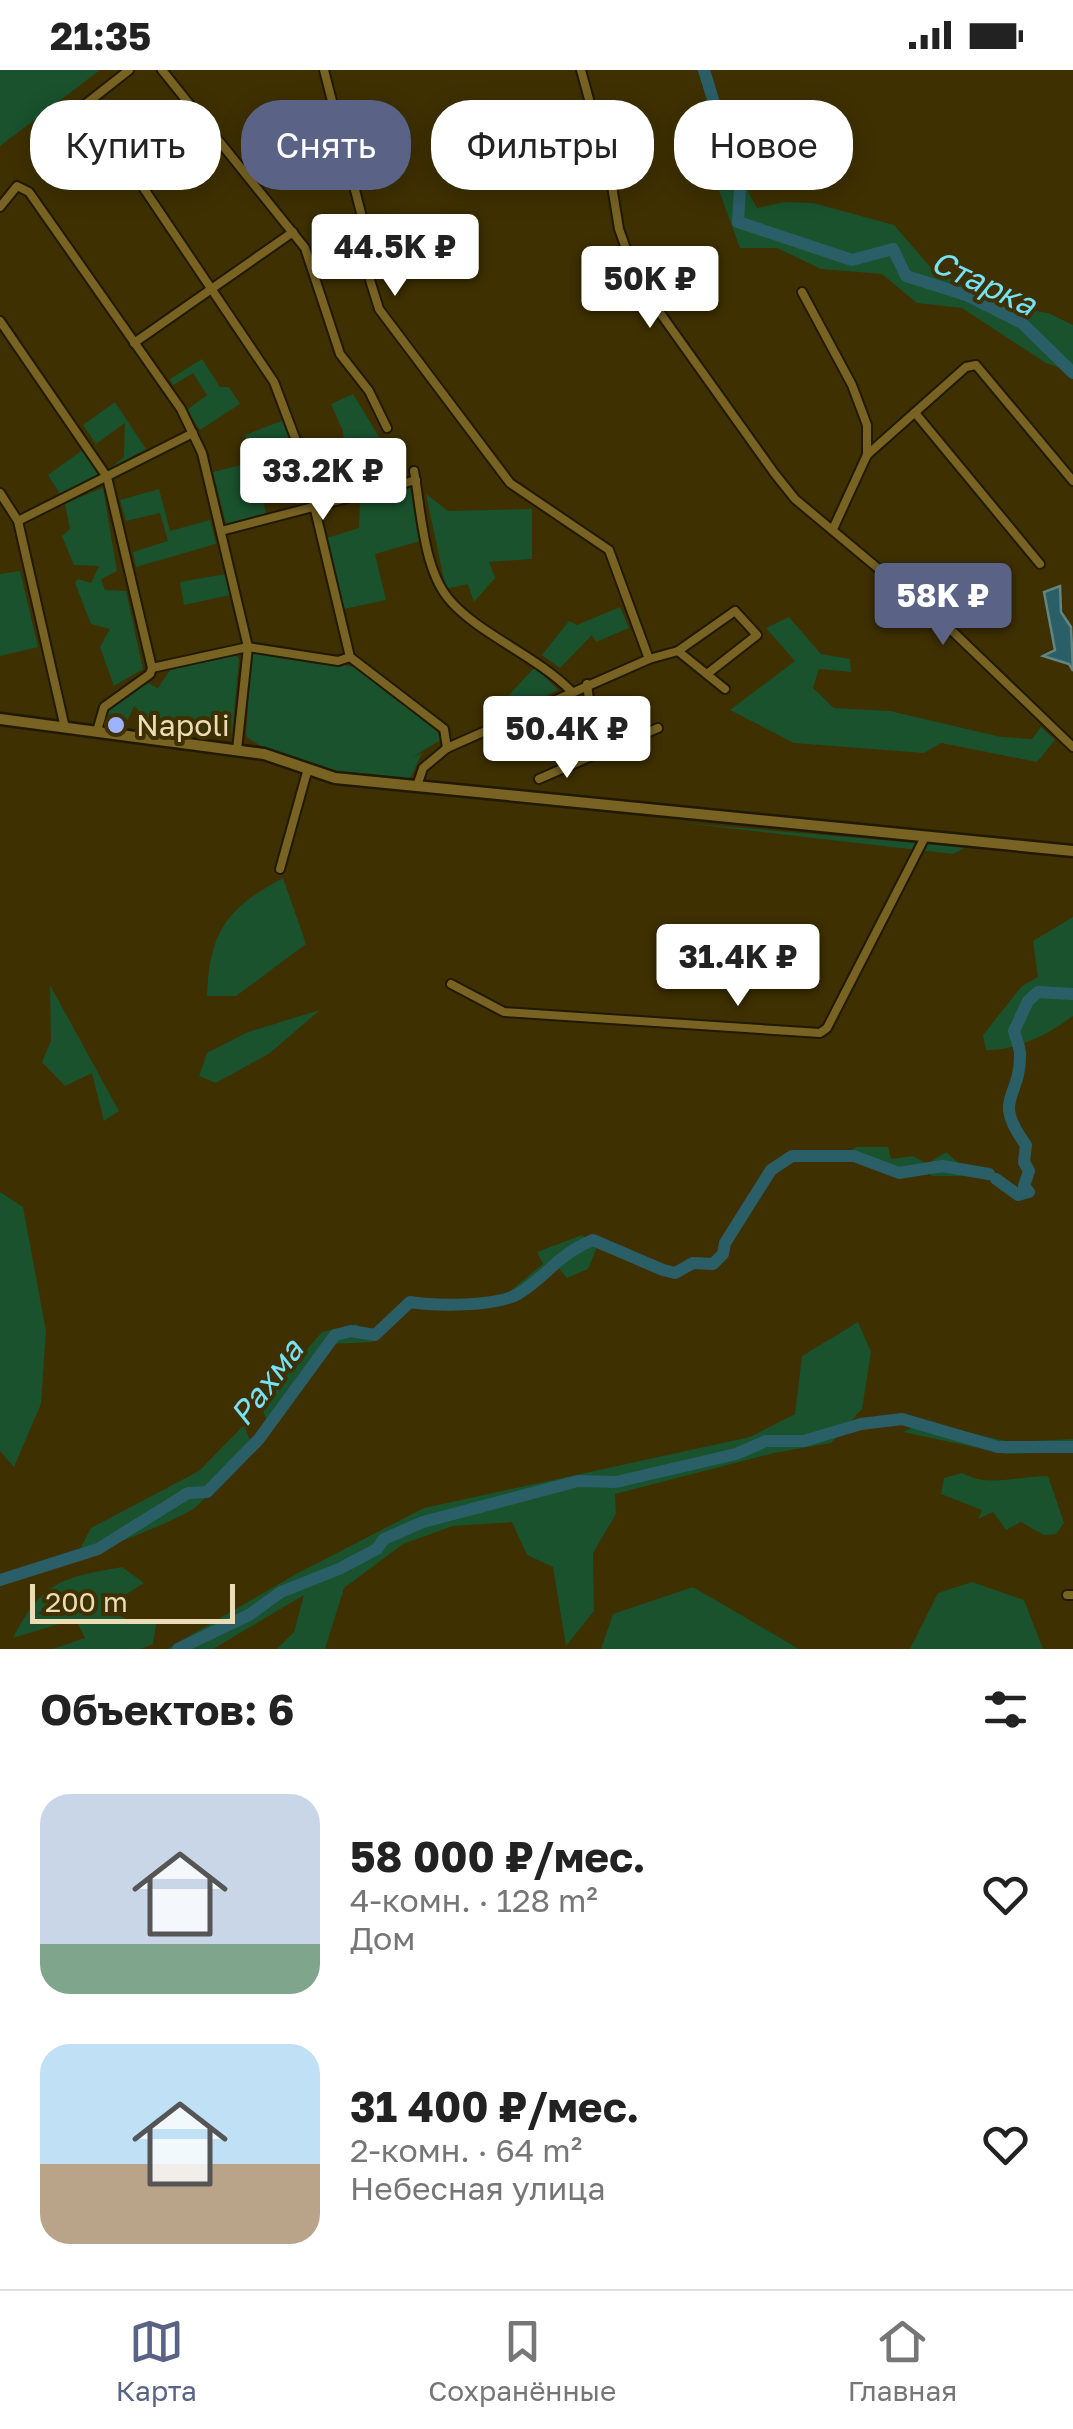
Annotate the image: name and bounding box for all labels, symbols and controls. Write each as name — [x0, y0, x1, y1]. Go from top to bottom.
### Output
text: 21:35 — [50, 13, 151, 58]
chip: Купить — [30, 100, 221, 190]
chip: Снять — [241, 100, 411, 190]
chip: Фильтры — [431, 100, 654, 190]
chip: Новое — [674, 100, 853, 190]
pin: 44.5K ₽ — [303, 214, 487, 299]
text: 44.5K ₽ — [334, 227, 456, 265]
water label: Старка — [926, 241, 1044, 323]
pin: 50K ₽ — [580, 246, 720, 331]
text: 50K ₽ — [603, 259, 697, 297]
pin: 33.2K ₽ — [231, 438, 415, 523]
text: 33.2K ₽ — [262, 451, 384, 489]
pin: 58K ₽ — [873, 563, 1013, 648]
text: 58K ₽ — [897, 576, 989, 614]
pin: 50.4K ₽ — [475, 696, 659, 781]
place label: Napoli — [136, 707, 230, 743]
text: 50.4K ₽ — [505, 709, 629, 747]
marker: Napoli — [105, 714, 127, 736]
pin: 31.4K ₽ — [646, 924, 830, 1009]
text: 31.4K ₽ — [678, 937, 798, 975]
water label: Рахма — [221, 1330, 312, 1432]
scale bar — [30, 1579, 235, 1624]
text: 200 m — [45, 1585, 128, 1618]
icon: filters — [978, 1682, 1033, 1737]
text: Объектов: 6 — [40, 1684, 295, 1734]
text: 58 000 ₽/мес. — [350, 1831, 646, 1881]
icon: home — [120, 1834, 240, 1954]
icon: heart — [978, 1867, 1033, 1922]
text: 4-комн. · 128 m² — [350, 1881, 598, 1919]
text: Дом — [350, 1919, 415, 1957]
text: 31 400 ₽/мес. — [350, 2081, 640, 2131]
icon: home — [120, 2084, 240, 2204]
icon: heart — [978, 2117, 1033, 2172]
text: 2-комн. · 64 m² — [350, 2131, 582, 2169]
text: Небесная улица — [350, 2169, 606, 2207]
tab: Карта — [116, 2314, 197, 2407]
tab: Сохранённые — [428, 2314, 616, 2407]
tab: Главная — [848, 2314, 957, 2407]

